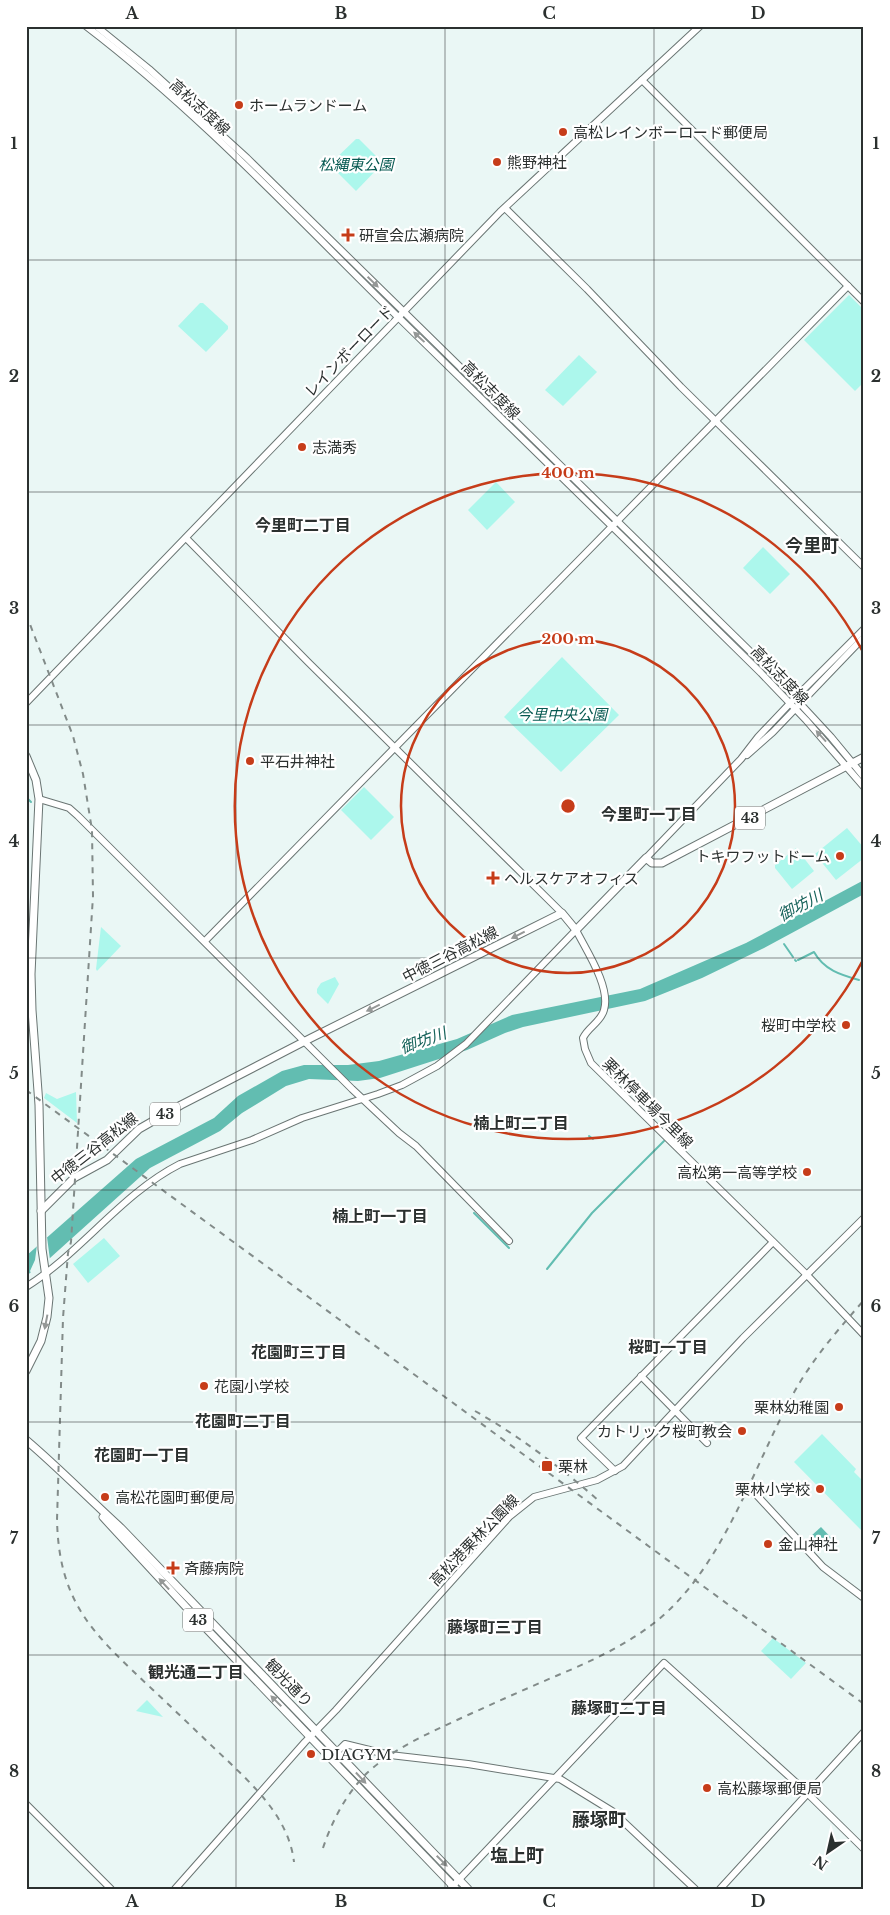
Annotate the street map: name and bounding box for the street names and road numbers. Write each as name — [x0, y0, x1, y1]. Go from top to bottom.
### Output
street label: 高松志度線 — [166, 75, 234, 139]
street label: レインボーロード — [300, 301, 398, 401]
street label: 高松志度線 — [458, 357, 524, 423]
street label: 高松志度線 — [747, 641, 813, 709]
road number: 43 — [735, 806, 765, 830]
street label: 中徳三谷高松線 — [399, 922, 501, 986]
street label: 栗林停車場今里線 — [599, 1054, 697, 1152]
road number: 43 — [150, 1102, 180, 1126]
street label: 中徳三谷高松線 — [47, 1108, 141, 1188]
street label: 高松港栗林公園線 — [425, 1490, 523, 1590]
road number: 43 — [183, 1608, 213, 1632]
street label: 観光通り — [261, 1655, 317, 1711]

